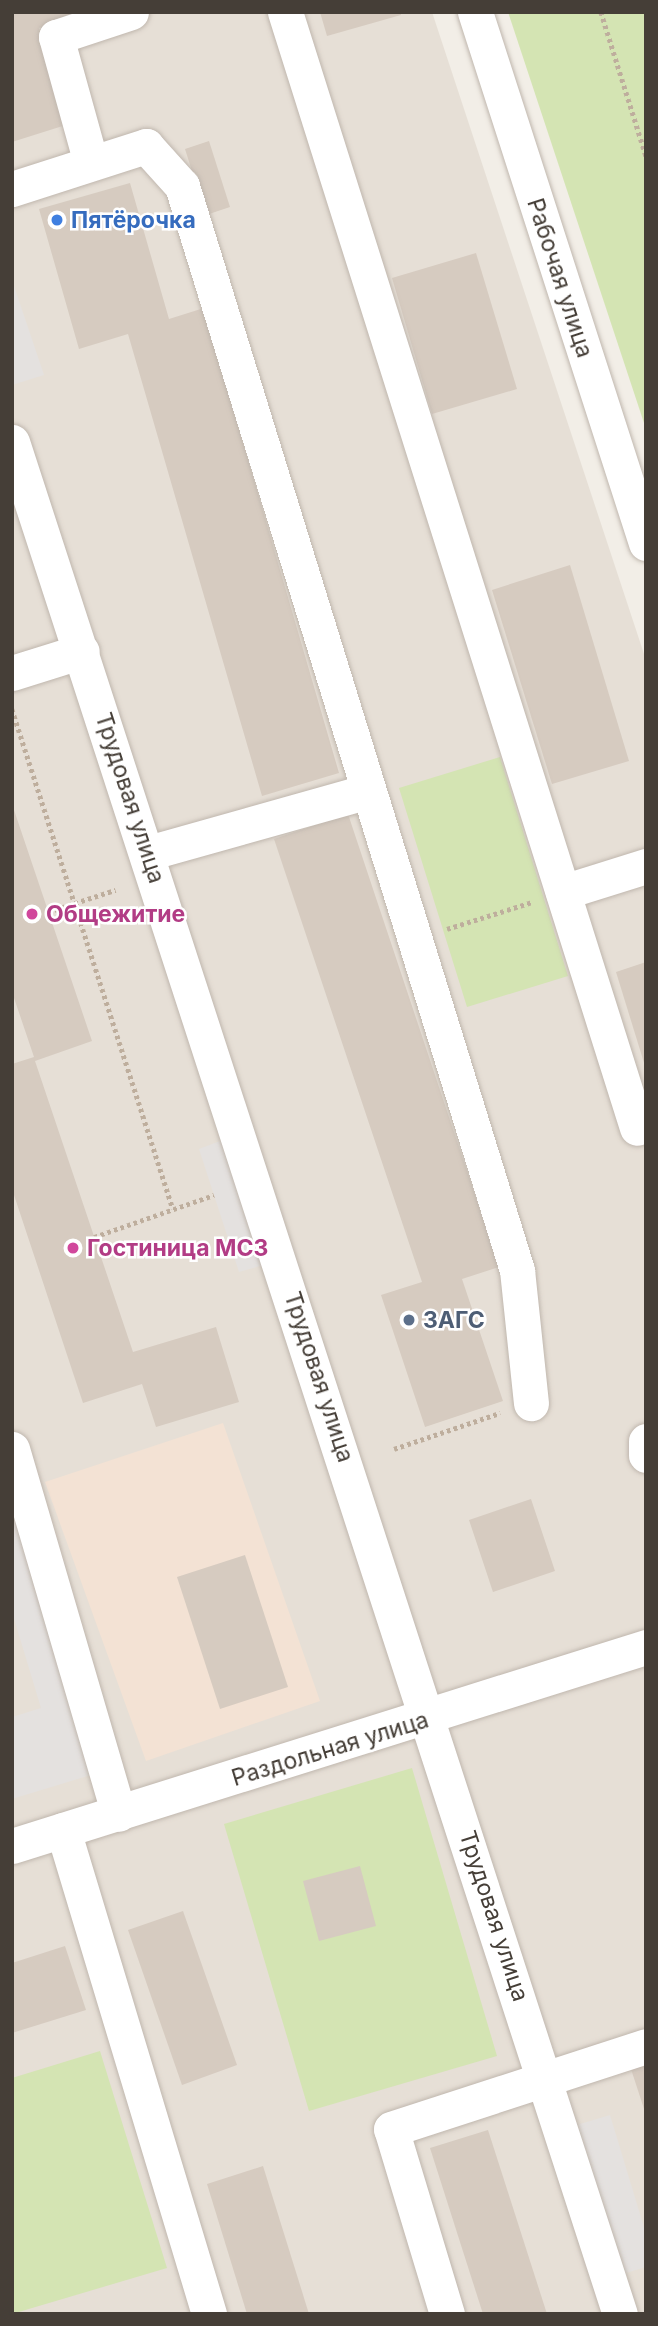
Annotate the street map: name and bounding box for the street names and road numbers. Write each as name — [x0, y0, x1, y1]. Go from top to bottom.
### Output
street label: Рабочая улица — [521, 195, 599, 361]
street label: Трудовая улица — [89, 709, 171, 887]
street label: Трудовая улица — [278, 1288, 360, 1466]
street label: Раздольная улица — [228, 1706, 432, 1792]
street label: Трудовая улица — [453, 1827, 535, 2005]

